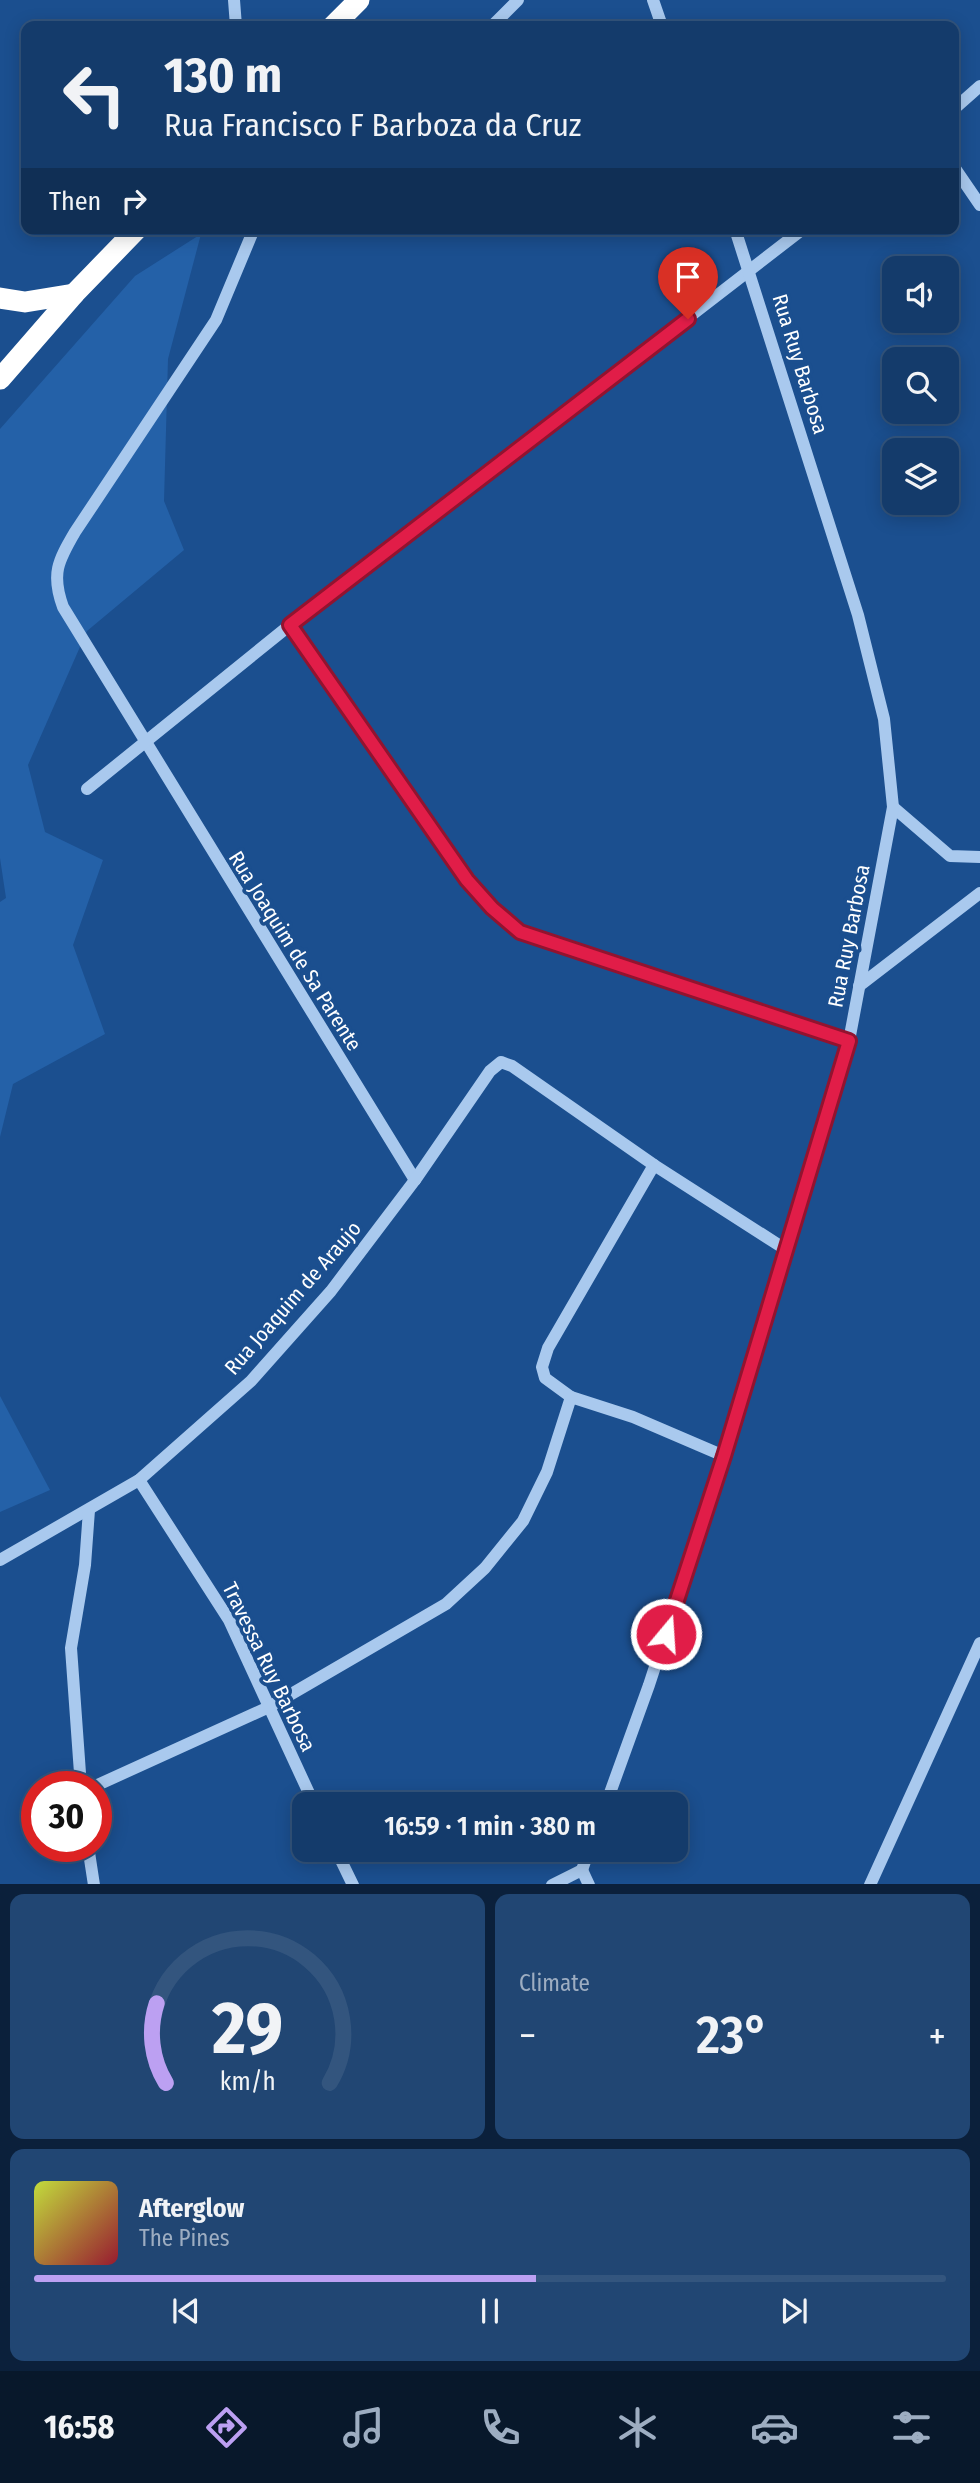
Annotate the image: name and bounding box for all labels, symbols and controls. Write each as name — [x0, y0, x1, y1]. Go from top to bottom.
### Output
text: 130 m — [164, 46, 282, 105]
icon: left — [49, 49, 140, 140]
text: Rua Francisco F Barboza da Cruz — [164, 106, 582, 144]
icon: right — [115, 182, 153, 220]
text: Then — [49, 186, 101, 217]
pin — [658, 247, 718, 319]
map controls — [882, 256, 959, 515]
button: sound — [882, 256, 959, 333]
icon: arrive — [669, 258, 707, 296]
street label: Rua Ruy Barbosa — [766, 291, 834, 437]
button: search — [882, 347, 959, 424]
button: layers — [882, 438, 959, 515]
street label: Rua Joaquim de Sa Parente — [223, 846, 367, 1056]
street label: Rua Ruy Barbosa — [822, 862, 876, 1010]
street label: Rua Joaquim de Araujo — [219, 1216, 367, 1380]
street label: Travessa Ruy Barbosa — [217, 1578, 321, 1756]
position arrow — [629, 1597, 703, 1671]
speed limit sign: 30 — [21, 1771, 112, 1862]
text: 16:59 · 1 min · 380 m — [384, 1811, 596, 1842]
text: Climate — [519, 1969, 590, 1997]
text: 29 — [211, 1985, 283, 2072]
text: 23° — [696, 2004, 769, 2067]
text: − — [519, 2013, 536, 2059]
text: + — [929, 2013, 946, 2059]
text: km/h — [220, 2066, 275, 2096]
text: Afterglow — [139, 2193, 244, 2224]
text: The Pines — [139, 2224, 230, 2252]
icon: previous — [167, 2292, 205, 2330]
icon: pause — [471, 2292, 509, 2330]
icon: next — [775, 2292, 813, 2330]
icon: directions — [202, 2403, 251, 2452]
icon: music — [339, 2403, 388, 2452]
icon: phone — [476, 2403, 525, 2452]
icon: climate — [613, 2403, 662, 2452]
icon: car — [750, 2403, 799, 2452]
icon: filters — [887, 2403, 936, 2452]
text: 16:58 — [44, 2408, 114, 2446]

